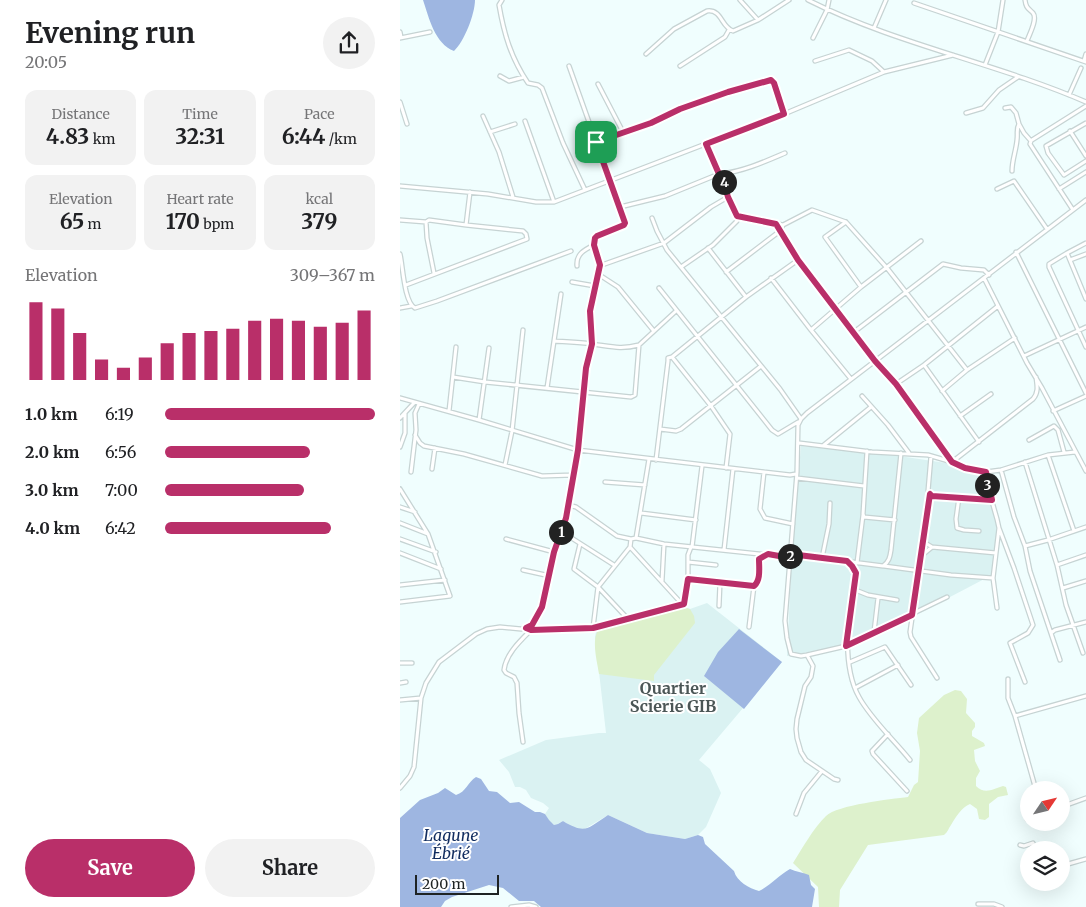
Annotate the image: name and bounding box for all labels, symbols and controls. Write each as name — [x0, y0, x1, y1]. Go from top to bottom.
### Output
text: Evening run — [25, 15, 195, 51]
button: share — [323, 17, 375, 69]
text: 20:05 — [25, 52, 67, 72]
text: Distance — [51, 105, 110, 123]
text: Time — [182, 105, 218, 123]
text: Pace — [304, 105, 335, 123]
pin — [575, 121, 617, 163]
text: 4.83 — [46, 123, 89, 150]
text: 32:31 — [175, 123, 225, 150]
text: 6:44 — [282, 123, 325, 150]
icon: arrive — [582, 128, 610, 156]
text: km — [89, 130, 115, 148]
text: /km — [325, 130, 357, 148]
pin: 4 — [712, 170, 736, 194]
text: 4 — [720, 173, 729, 191]
text: Elevation — [49, 190, 112, 208]
text: Heart rate — [166, 190, 233, 208]
text: kcal — [306, 190, 333, 208]
text: 65 — [60, 208, 84, 235]
text: 170 — [166, 208, 200, 235]
text: 379 — [301, 208, 338, 235]
text: m — [84, 215, 102, 233]
text: bpm — [200, 215, 234, 233]
text: Elevation — [25, 265, 98, 285]
text: 309–367 m — [290, 265, 375, 285]
text: 1.0 km — [25, 404, 78, 424]
text: 6:19 — [105, 404, 134, 424]
text: 2.0 km — [25, 442, 79, 462]
text: 6:56 — [105, 442, 136, 462]
pin: 3 — [974, 472, 1000, 498]
text: 3 — [983, 476, 992, 494]
text: 3.0 km — [25, 480, 79, 500]
text: 7:00 — [105, 480, 138, 500]
text: 4.0 km — [25, 518, 80, 538]
text: 6:42 — [105, 518, 136, 538]
pin: 1 — [548, 520, 574, 544]
text: 1 — [558, 523, 565, 541]
pin: 2 — [778, 544, 802, 568]
text: 2 — [786, 547, 795, 565]
district label: Quartier Scierie GIB — [630, 678, 716, 716]
north arrow — [1020, 781, 1070, 831]
map controls — [1020, 781, 1070, 891]
water label: Lagune Ébrié — [424, 825, 478, 863]
button: Save — [25, 839, 195, 897]
button: Share — [205, 839, 375, 897]
button: layers — [1020, 841, 1070, 891]
scale bar — [415, 872, 499, 895]
text: 200 m — [422, 875, 465, 893]

